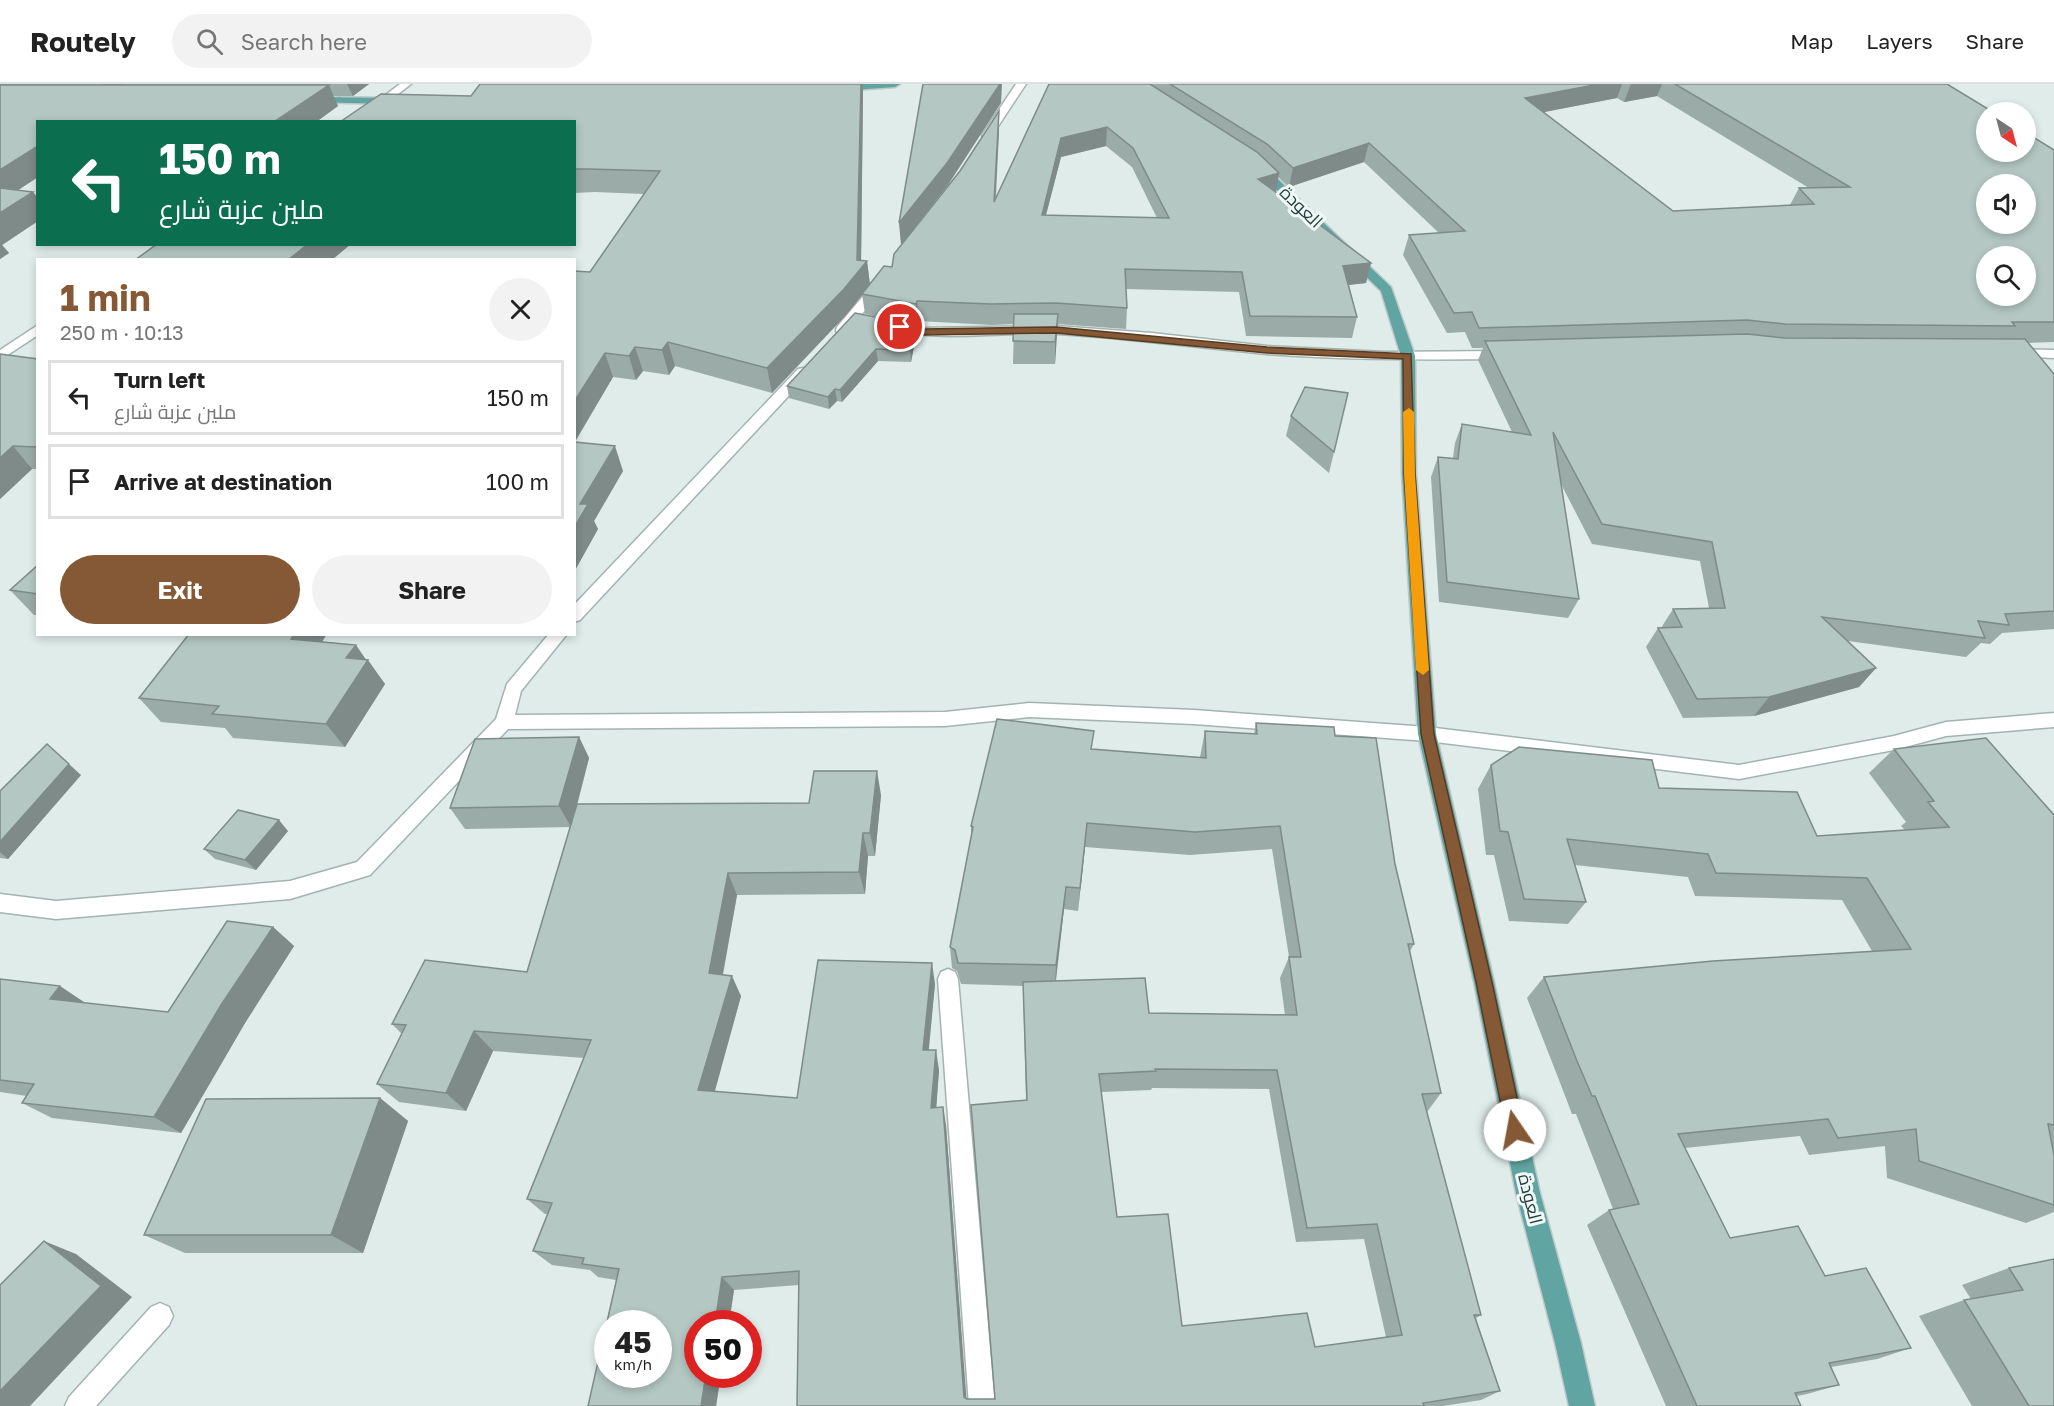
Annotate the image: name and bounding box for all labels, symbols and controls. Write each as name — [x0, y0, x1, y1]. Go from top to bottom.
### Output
search box — [172, 14, 592, 68]
text: Routely — [30, 25, 136, 58]
icon: search — [193, 25, 226, 58]
text: Search here — [241, 28, 367, 55]
text: Map — [1790, 28, 1833, 54]
text: Layers — [1866, 28, 1933, 54]
text: Share — [1966, 28, 2024, 54]
north arrow — [1976, 102, 2036, 162]
map controls — [1976, 102, 2036, 306]
text: 150 m — [159, 133, 281, 183]
icon: left — [60, 144, 138, 222]
button: sound — [1976, 174, 2036, 234]
street label: العودة — [1275, 181, 1328, 233]
text: ملين عزبة شارع — [159, 193, 324, 225]
button: search — [1976, 246, 2036, 306]
text: 1 min — [60, 276, 151, 319]
button: close — [489, 278, 552, 341]
pin — [874, 301, 925, 352]
icon: arrive — [883, 310, 916, 343]
text: 250 m · 10:13 — [60, 320, 184, 344]
text: Turn left — [114, 366, 205, 393]
icon: left — [63, 381, 96, 414]
text: 150 m — [487, 384, 549, 411]
text: ملين عزبة شارع — [114, 399, 236, 423]
icon: arrive — [63, 465, 96, 498]
text: Arrive at destination — [114, 468, 332, 495]
text: 100 m — [486, 468, 549, 495]
button: Exit — [60, 555, 300, 624]
button: Share — [312, 555, 552, 624]
position arrow — [1483, 1098, 1547, 1162]
street label: العودة — [1513, 1171, 1548, 1226]
speed limit sign: 50 — [684, 1310, 762, 1388]
text: 45 — [614, 1324, 652, 1360]
text: km/h — [614, 1355, 652, 1373]

